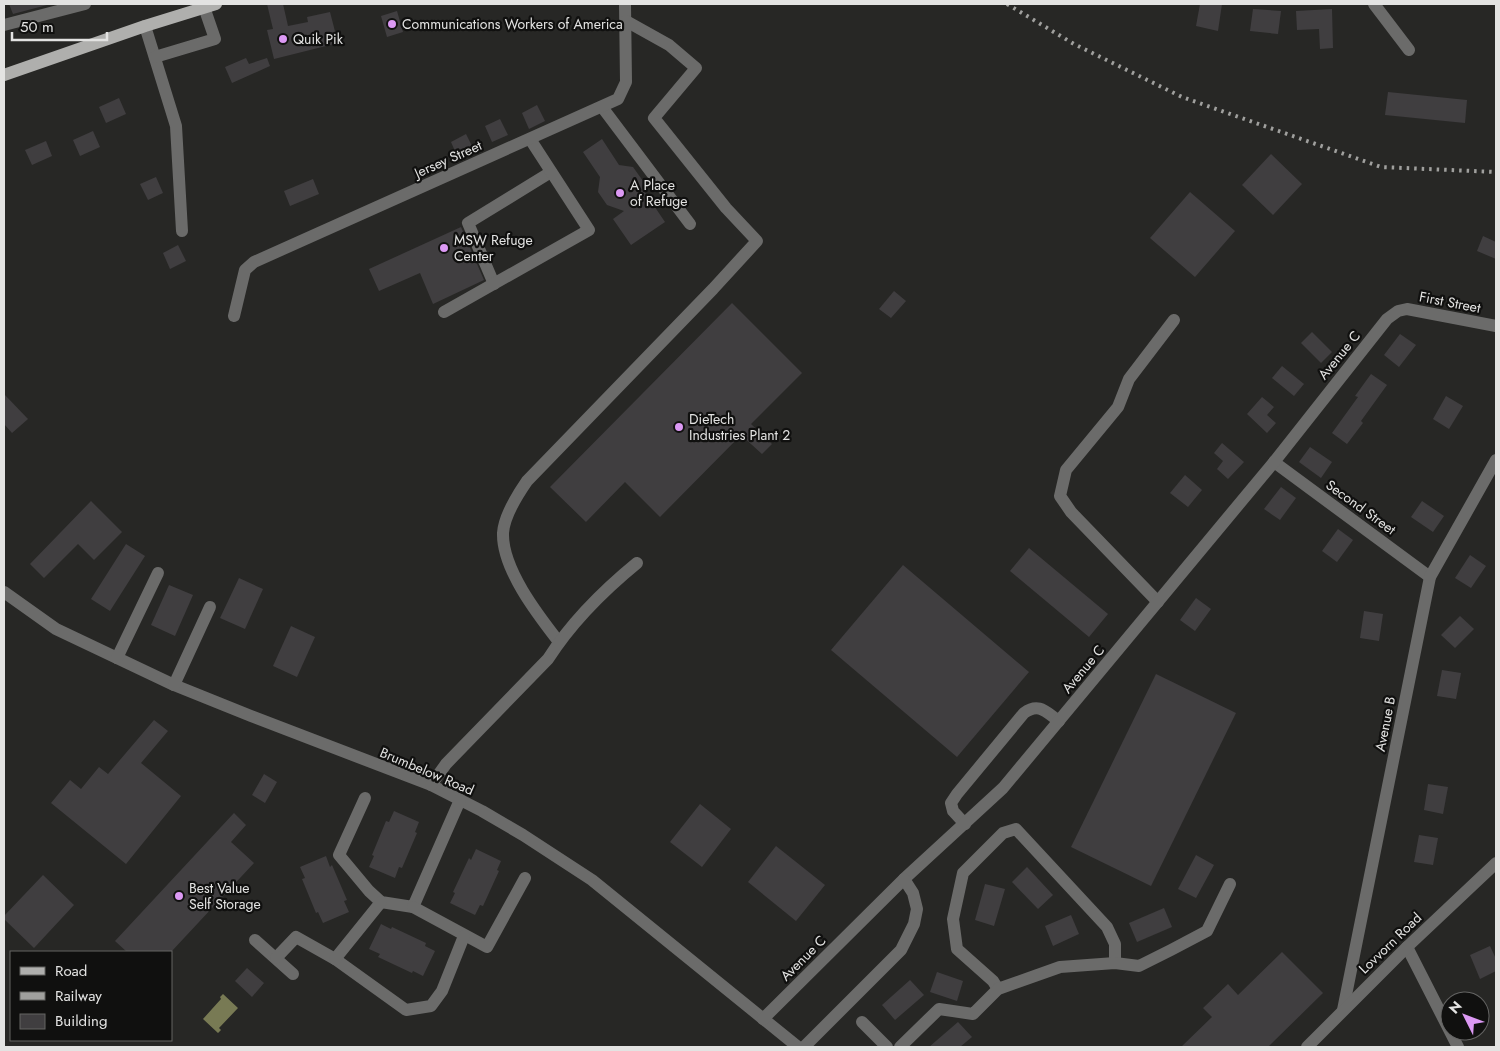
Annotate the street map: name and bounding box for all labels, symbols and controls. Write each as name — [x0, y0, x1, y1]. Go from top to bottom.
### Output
scale bar — [12, 10, 108, 42]
place label: Communications Workers of America — [402, 14, 623, 34]
text: 50 m — [20, 16, 54, 38]
marker: Communications Workers of America — [386, 18, 398, 30]
place label: Quik Pik — [293, 29, 344, 49]
marker: Quik Pik — [277, 33, 289, 45]
street label: Jersey Street — [409, 135, 485, 184]
place label: A Place of Refuge — [630, 175, 687, 211]
marker: A Place of Refuge — [614, 187, 626, 199]
place label: MSW Refuge Center — [454, 230, 533, 266]
marker: MSW Refuge Center — [438, 242, 450, 254]
street label: First Street — [1418, 286, 1483, 318]
street label: Avenue C — [1313, 326, 1365, 384]
place label: DieTech Industries Plant 2 — [689, 409, 790, 445]
marker: DieTech Industries Plant 2 — [673, 421, 685, 433]
street label: Second Street — [1322, 475, 1401, 540]
street label: Avenue C — [1057, 641, 1109, 697]
street label: Avenue B — [1370, 695, 1400, 753]
street label: Brumbelow Road — [377, 742, 477, 800]
place label: Best Value Self Storage — [189, 878, 261, 914]
marker: Best Value Self Storage — [173, 890, 185, 902]
street label: Lovvorn Road — [1354, 908, 1426, 978]
street label: Avenue C — [776, 931, 830, 985]
legend — [10, 951, 172, 1041]
text: Road — [55, 960, 87, 982]
text: Railway — [55, 985, 102, 1007]
north arrow — [1440, 991, 1490, 1041]
text: N — [1444, 996, 1466, 1018]
text: Building — [55, 1010, 107, 1032]

